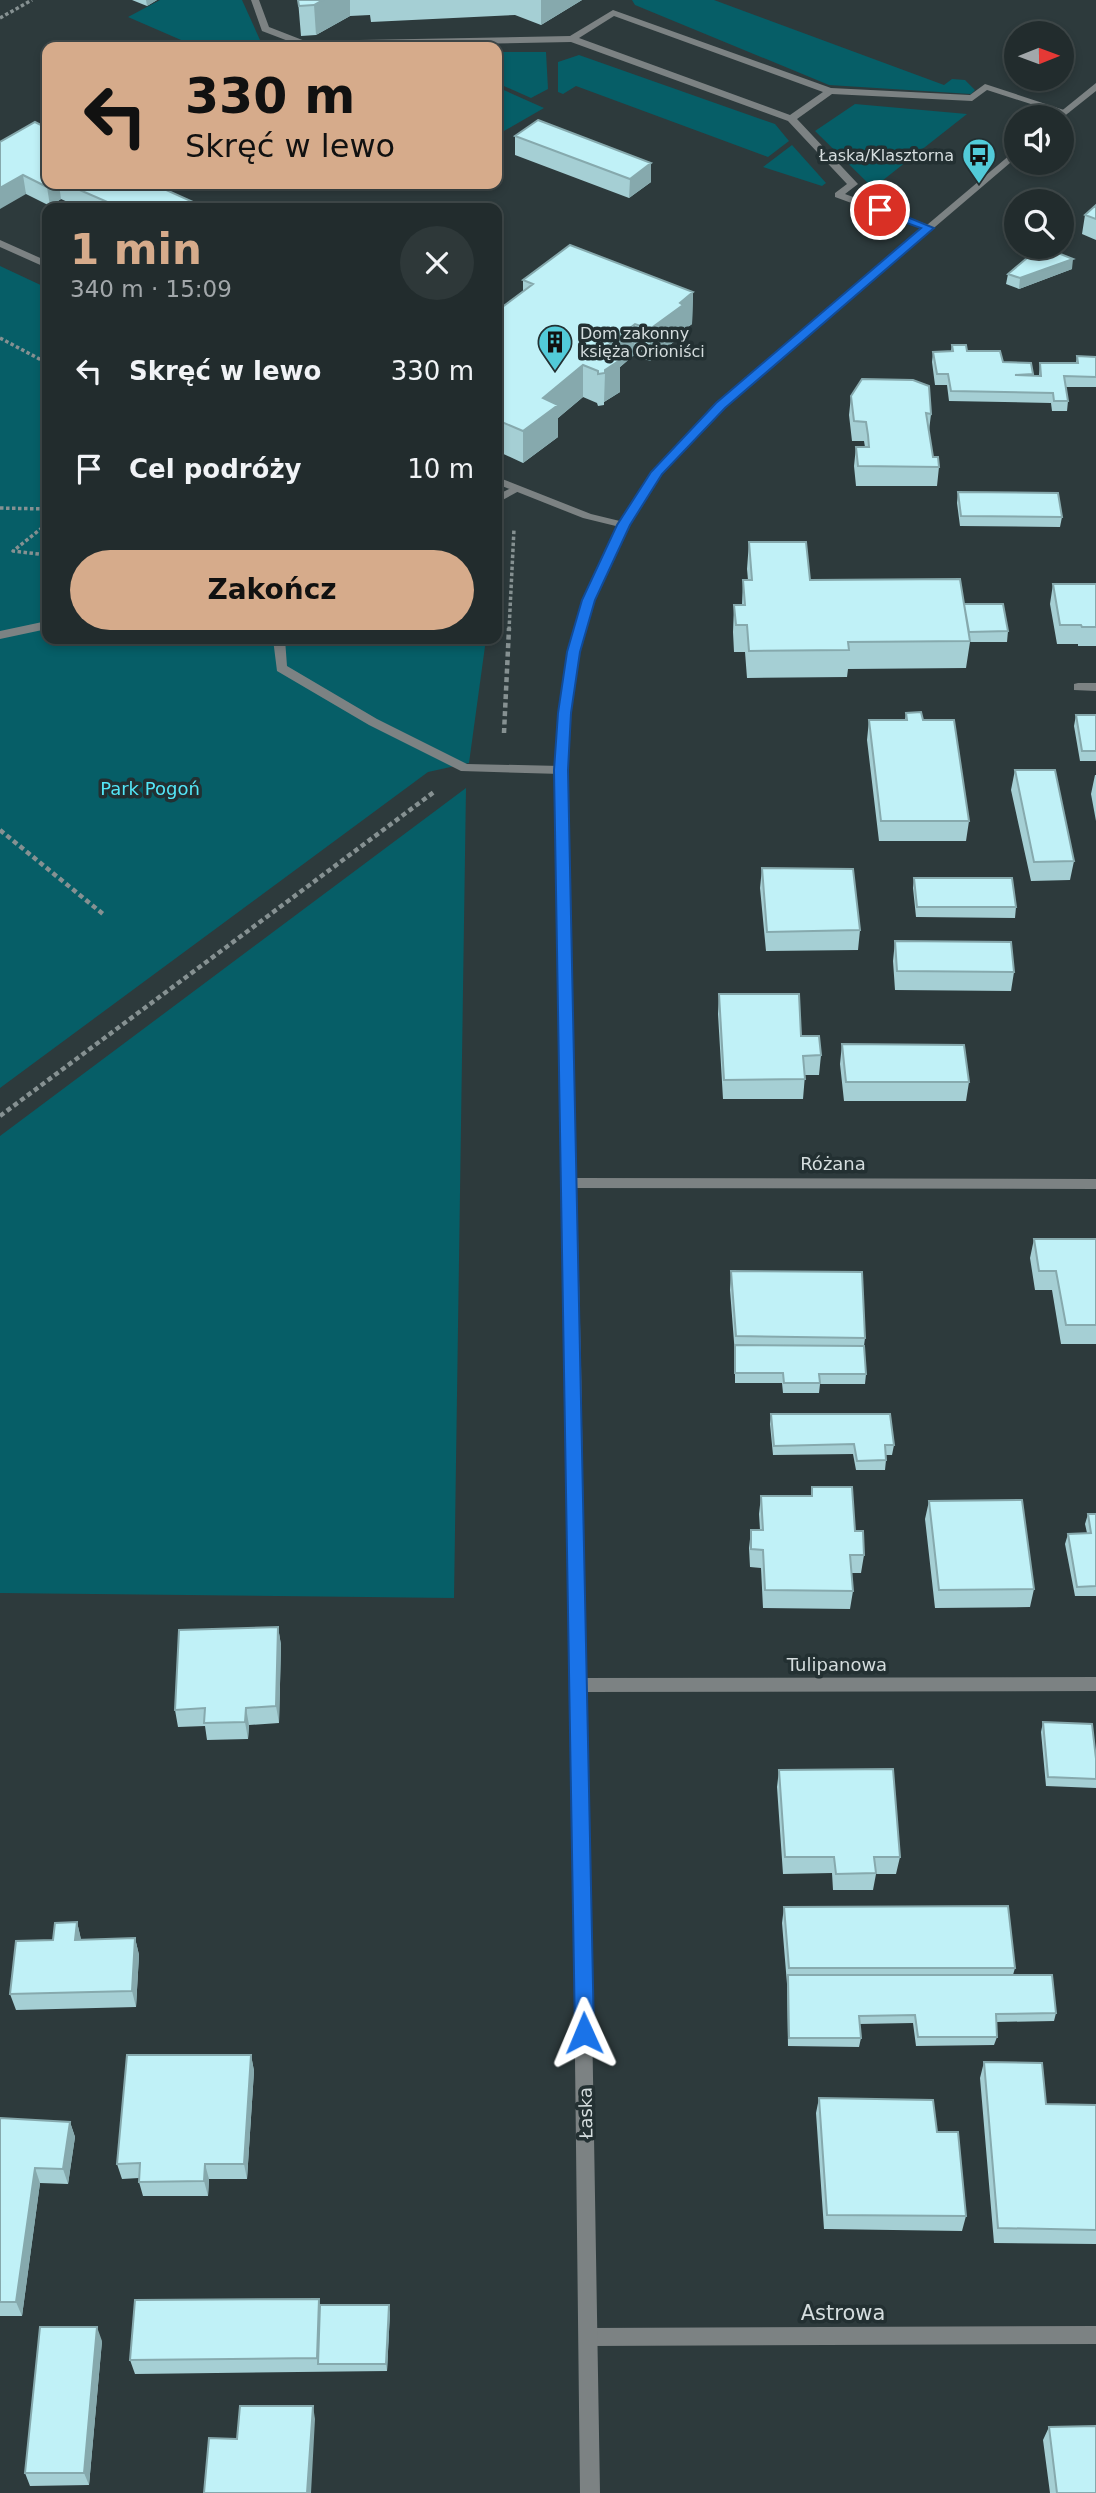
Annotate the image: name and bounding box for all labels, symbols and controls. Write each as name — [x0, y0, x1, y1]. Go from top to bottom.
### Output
north arrow — [1004, 21, 1074, 91]
map controls — [1004, 21, 1074, 259]
text: 330 m — [185, 68, 355, 125]
icon: left — [70, 70, 161, 161]
button: sound — [1004, 105, 1074, 175]
text: Skręć w lewo — [185, 127, 395, 165]
bus stop icon: Łaska/Klasztorna — [960, 136, 998, 185]
place label: Łaska/Klasztorna — [818, 146, 954, 165]
pin — [850, 180, 910, 240]
button: search — [1004, 189, 1074, 259]
icon: arrive — [861, 191, 899, 229]
text: 1 min — [70, 225, 202, 274]
button: close — [400, 226, 474, 300]
text: 340 m · 15:09 — [70, 276, 232, 302]
building icon: Dom zakonny księża Orioniści — [536, 323, 574, 372]
place label: Dom zakonny księża Orioniści — [580, 324, 705, 361]
icon: left — [70, 352, 108, 390]
text: Skręć w lewo — [129, 356, 321, 386]
text: 330 m — [391, 356, 474, 386]
icon: arrive — [70, 450, 108, 488]
text: Cel podróży — [129, 454, 302, 484]
text: 10 m — [407, 454, 474, 484]
button: Zakończ — [70, 550, 474, 630]
park label: Park Pogoń — [100, 778, 200, 799]
street label: Różana — [800, 1153, 866, 1174]
street label: Tulipanowa — [786, 1654, 887, 1675]
position arrow — [547, 1996, 621, 2070]
street label: Łaska — [575, 2087, 596, 2140]
street label: Astrowa — [801, 2301, 885, 2325]

